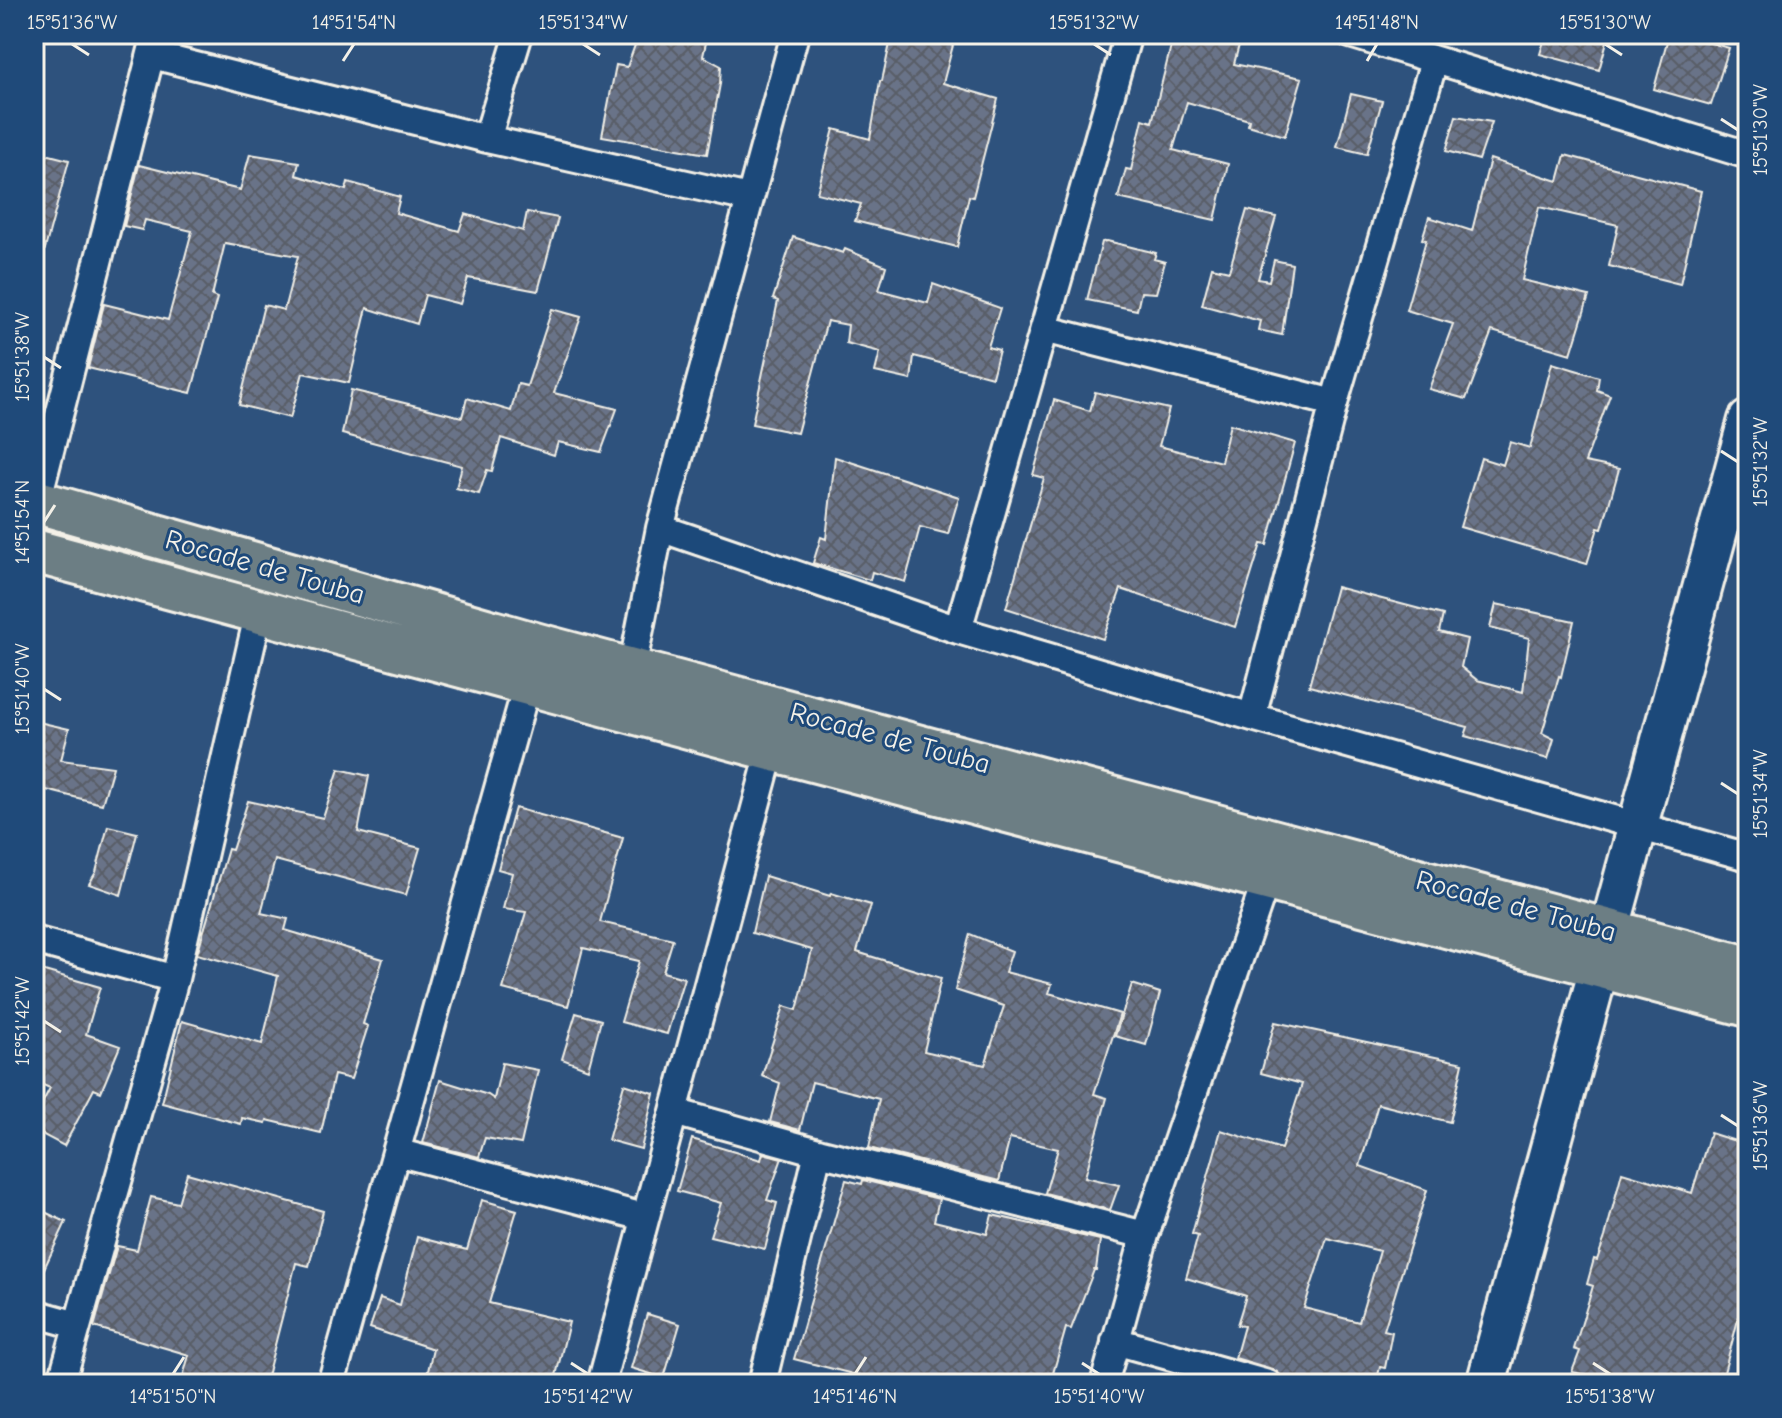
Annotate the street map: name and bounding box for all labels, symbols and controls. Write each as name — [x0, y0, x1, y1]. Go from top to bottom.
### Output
text: 15°51'36"W — [27, 11, 118, 34]
text: 14°51'54"N — [312, 11, 396, 34]
text: 15°51'34"W — [538, 11, 628, 34]
text: 15°51'32"W — [1049, 11, 1140, 34]
text: 14°51'48"N — [1335, 11, 1419, 34]
text: 15°51'30"W — [1559, 11, 1651, 34]
text: 15°51'30"W — [1749, 84, 1772, 176]
text: 15°51'38"W — [11, 312, 34, 402]
text: 15°51'32"W — [1749, 416, 1772, 507]
text: 14°51'54"N — [11, 480, 34, 564]
street label: Rocade de Touba — [162, 523, 368, 611]
text: 15°51'40"W — [11, 643, 34, 735]
street label: Rocade de Touba — [786, 696, 994, 780]
text: 15°51'34"W — [1749, 749, 1772, 839]
street label: Rocade de Touba — [1412, 864, 1620, 948]
text: 15°51'42"W — [11, 976, 34, 1066]
text: 15°51'36"W — [1749, 1080, 1772, 1171]
text: 14°51'50"N — [130, 1385, 216, 1408]
text: 15°51'42"W — [543, 1385, 633, 1408]
text: 14°51'46"N — [813, 1385, 897, 1408]
text: 15°51'40"W — [1053, 1385, 1145, 1408]
text: 15°51'38"W — [1565, 1385, 1655, 1408]

